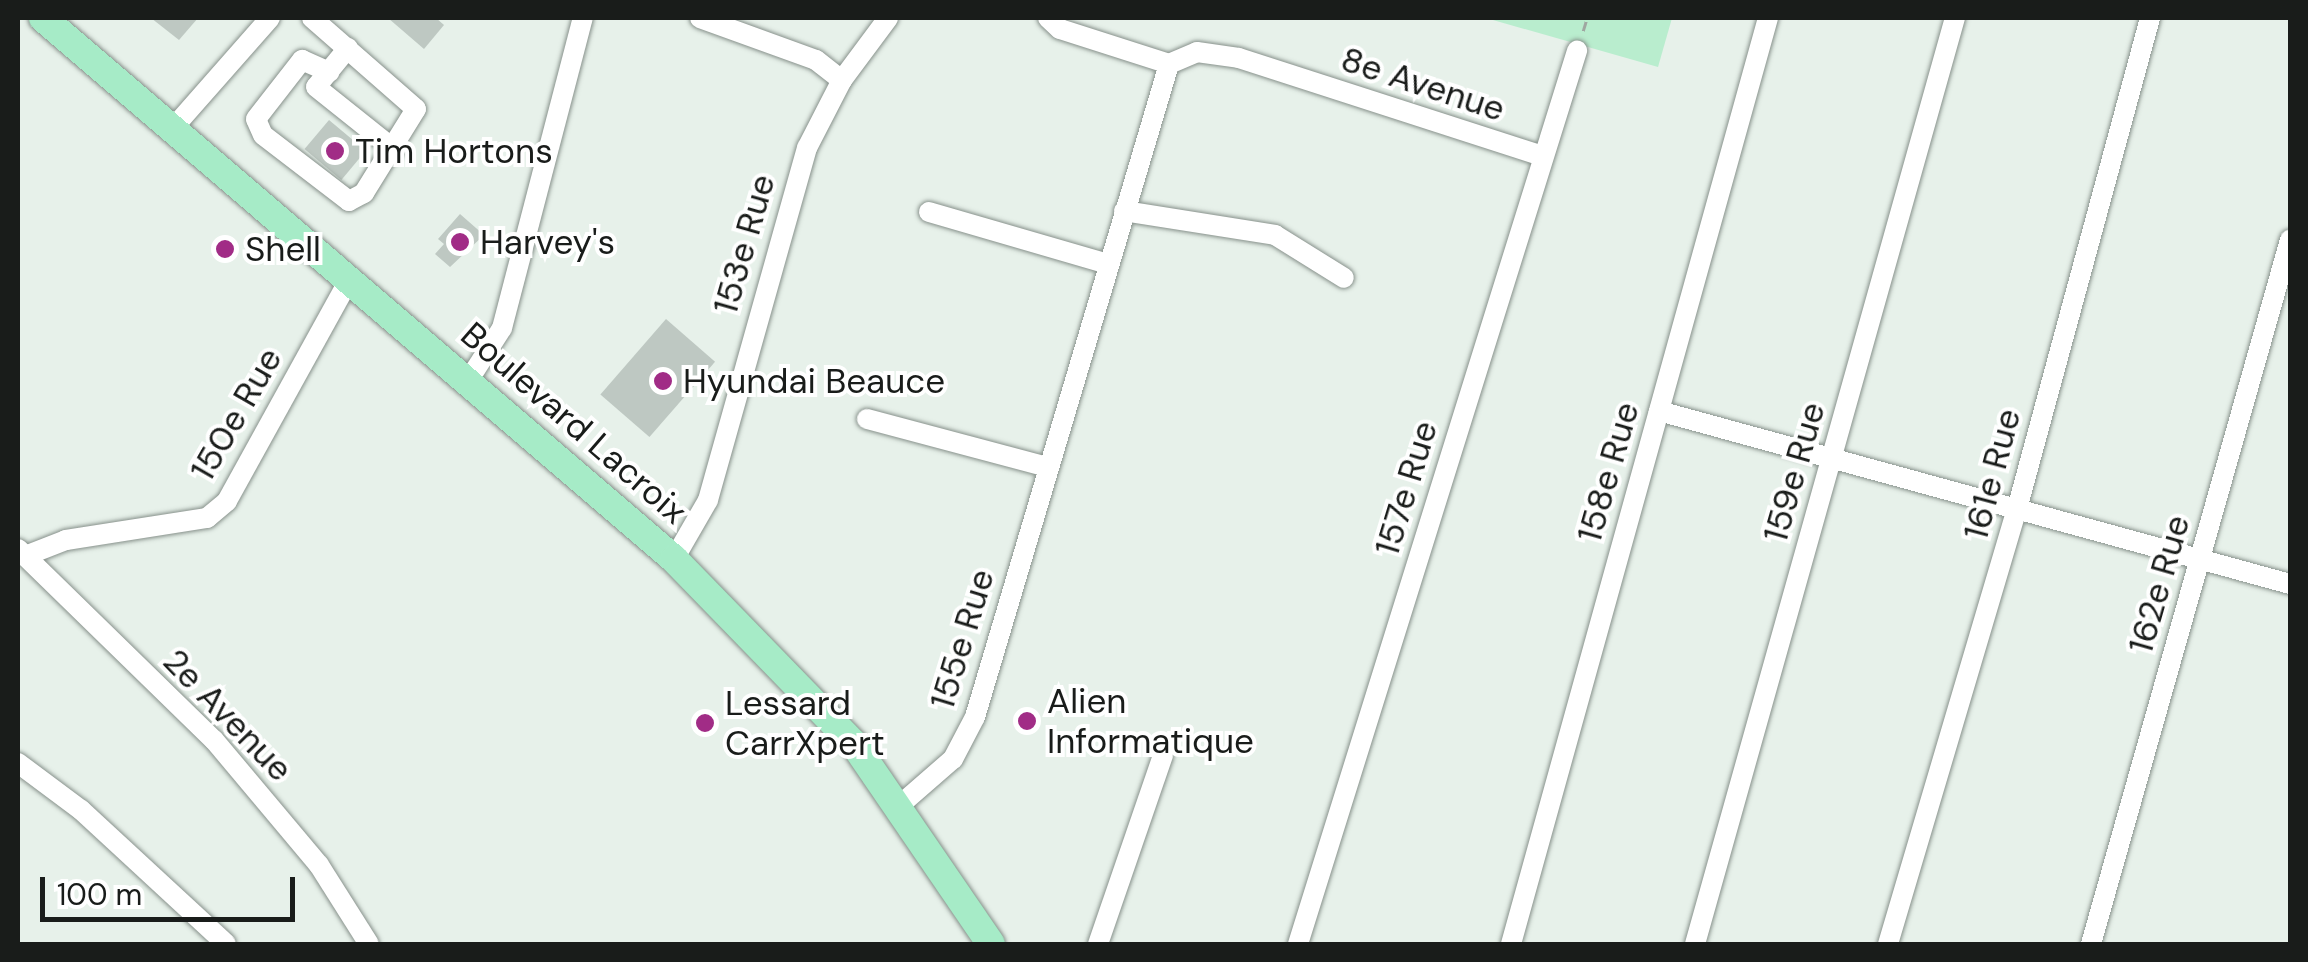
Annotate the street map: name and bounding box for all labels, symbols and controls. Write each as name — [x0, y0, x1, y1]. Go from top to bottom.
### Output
street label: 8e Avenue — [1336, 38, 1510, 130]
place label: Tim Hortons — [355, 130, 553, 172]
marker: Tim Hortons — [324, 140, 346, 162]
street label: 153e Rue — [704, 170, 784, 318]
place label: Harvey's — [480, 221, 615, 263]
place label: Shell — [245, 228, 321, 270]
marker: Harvey's — [449, 231, 471, 253]
marker: Shell — [214, 238, 236, 260]
street label: Boulevard Lacroix — [453, 314, 695, 532]
street label: 150e Rue — [181, 340, 291, 488]
place label: Hyundai Beauce — [683, 360, 945, 402]
marker: Hyundai Beauce — [652, 370, 674, 392]
street label: 158e Rue — [1568, 397, 1648, 547]
street label: 159e Rue — [1754, 397, 1834, 547]
street label: 161e Rue — [1954, 404, 2030, 544]
street label: 157e Rue — [1366, 416, 1446, 560]
street label: 162e Rue — [2119, 510, 2199, 658]
street label: 155e Rue — [921, 564, 1003, 714]
street label: 2e Avenue — [155, 640, 301, 790]
place label: Alien Informatique — [1047, 680, 1254, 762]
place label: Lessard CarrXpert — [725, 682, 885, 764]
marker: Alien Informatique — [1016, 710, 1038, 732]
marker: Lessard CarrXpert — [694, 712, 716, 734]
scale bar — [45, 857, 300, 919]
text: 100 m — [57, 875, 142, 914]

